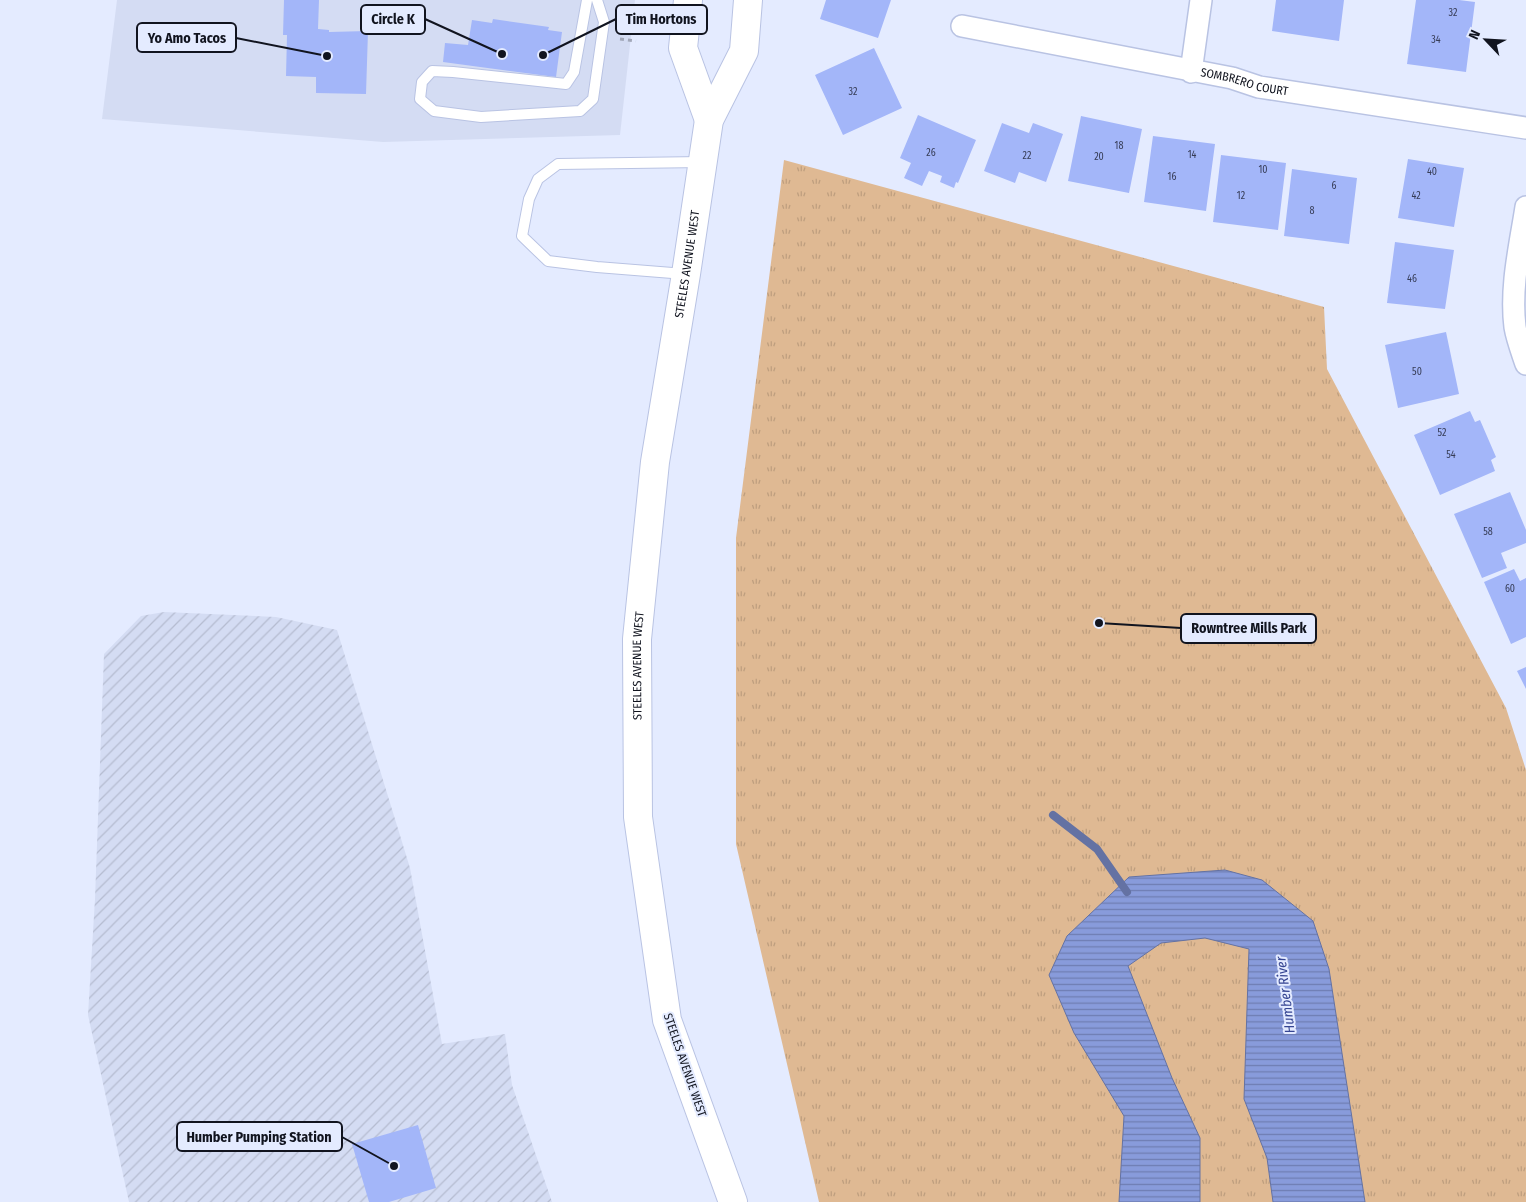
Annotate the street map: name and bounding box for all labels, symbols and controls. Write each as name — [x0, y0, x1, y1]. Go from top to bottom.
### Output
callout: Circle K — [361, 5, 425, 34]
callout: Tim Hortons — [616, 5, 707, 34]
house number: 32 — [1449, 7, 1458, 19]
text: Circle K — [371, 11, 416, 28]
text: Tim Hortons — [626, 11, 696, 28]
north arrow — [1461, 15, 1511, 65]
callout: Yo Amo Tacos — [137, 23, 236, 52]
text: N — [1465, 27, 1484, 42]
text: Yo Amo Tacos — [147, 30, 226, 47]
house number: 34 — [1431, 34, 1441, 46]
street label: SOMBRERO COURT — [1199, 65, 1290, 98]
house number: 32 — [849, 86, 858, 98]
house number: 18 — [1115, 140, 1123, 152]
house number: 26 — [926, 147, 936, 159]
house number: 14 — [1188, 149, 1197, 161]
house number: 22 — [1023, 150, 1032, 162]
house number: 20 — [1094, 151, 1104, 163]
house number: 10 — [1258, 164, 1268, 176]
house number: 40 — [1427, 166, 1437, 178]
house number: 16 — [1168, 171, 1176, 183]
house number: 6 — [1332, 180, 1337, 192]
house number: 12 — [1237, 190, 1246, 202]
house number: 42 — [1411, 190, 1421, 202]
house number: 8 — [1310, 205, 1315, 217]
street label: STEELES AVENUE WEST — [672, 209, 702, 319]
house number: 46 — [1407, 273, 1417, 285]
house number: 50 — [1412, 366, 1422, 378]
house number: 52 — [1438, 427, 1447, 439]
house number: 54 — [1446, 449, 1456, 461]
house number: 58 — [1483, 526, 1493, 538]
house number: 60 — [1505, 583, 1515, 595]
street label: STEELES AVENUE WEST — [630, 610, 647, 720]
callout: Rowntree Mills Park — [1181, 614, 1316, 643]
text: Rowntree Mills Park — [1191, 620, 1308, 637]
water label: Humber River — [1272, 954, 1299, 1034]
street label: STEELES AVENUE WEST — [661, 1011, 709, 1119]
callout: Humber Pumping Station — [177, 1122, 342, 1151]
text: Humber Pumping Station — [186, 1129, 332, 1146]

